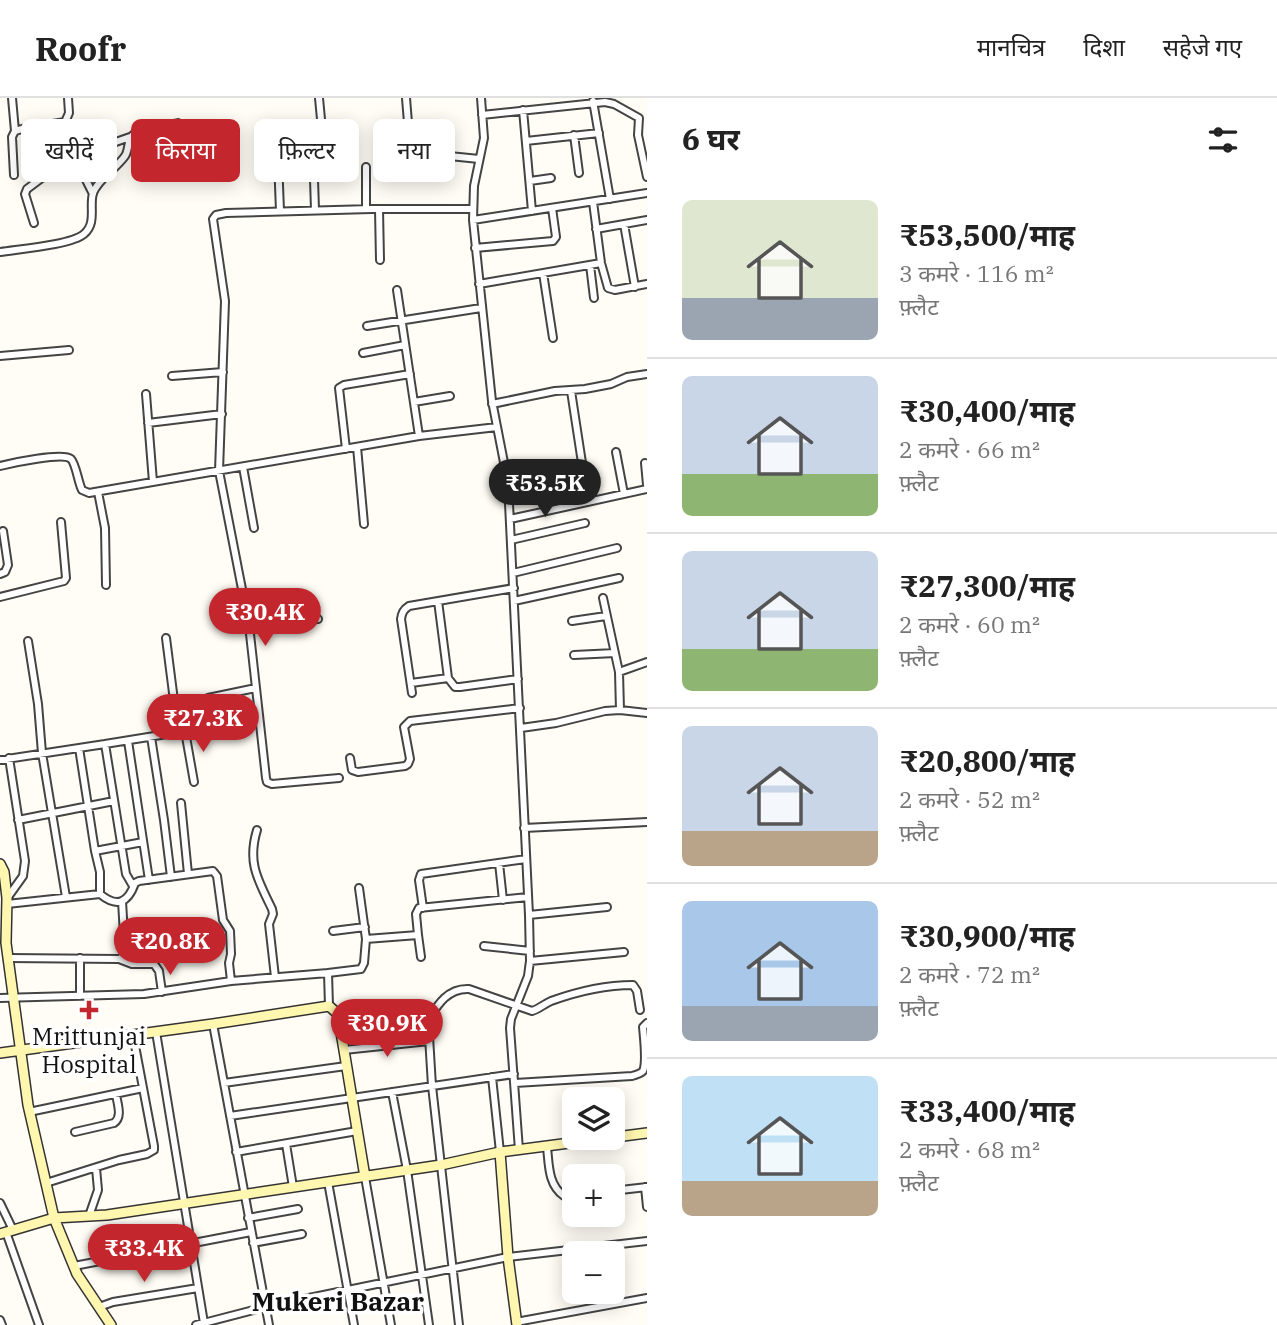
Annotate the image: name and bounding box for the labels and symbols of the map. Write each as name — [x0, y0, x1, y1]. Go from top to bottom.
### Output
pin: ₹53.5K — [488, 460, 602, 519]
pin: ₹30.4K — [208, 588, 322, 648]
pin: ₹27.3K — [146, 694, 260, 754]
pin: ₹20.8K — [113, 918, 227, 977]
marker: Mrittunjai Hospital — [79, 1000, 99, 1020]
pin: ₹30.9K — [330, 1000, 444, 1059]
place label: Mrittunjai Hospital — [32, 1020, 146, 1080]
pin: ₹33.4K — [87, 1224, 201, 1284]
district label: Mukeri Bazar — [252, 1284, 424, 1318]

